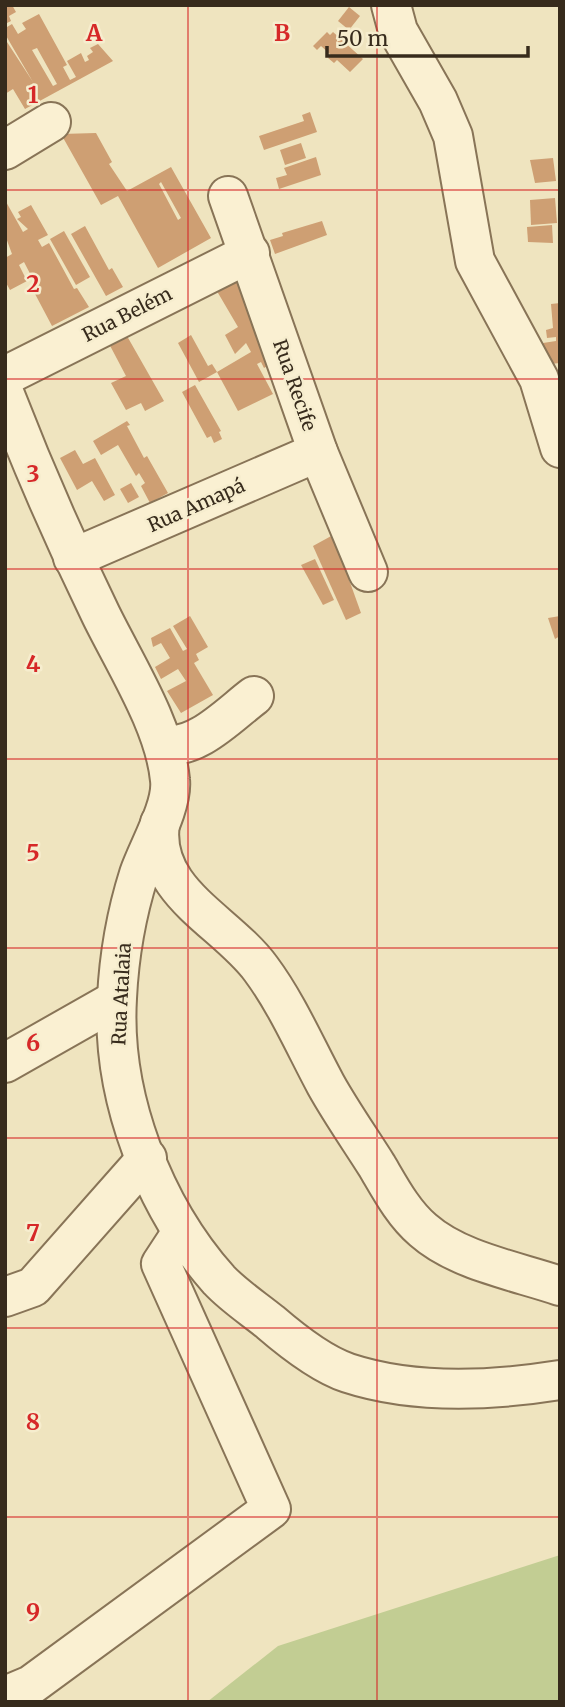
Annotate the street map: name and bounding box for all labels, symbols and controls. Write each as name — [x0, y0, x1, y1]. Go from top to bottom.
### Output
scale bar — [327, 14, 528, 58]
text: A — [85, 18, 103, 47]
text: B — [274, 18, 290, 47]
text: 50 m — [337, 25, 388, 52]
text: 1 — [28, 80, 39, 109]
text: 2 — [26, 269, 40, 298]
street label: Rua Belém — [78, 281, 176, 347]
street label: Rua Recife — [268, 336, 322, 434]
text: 3 — [26, 459, 40, 488]
street label: Rua Amapá — [144, 473, 248, 537]
text: 4 — [26, 649, 41, 678]
text: 5 — [26, 838, 40, 867]
street label: Rua Atalaia — [106, 942, 136, 1046]
text: 6 — [26, 1028, 40, 1057]
text: 7 — [26, 1218, 40, 1247]
text: 8 — [26, 1407, 40, 1436]
text: 9 — [26, 1597, 40, 1626]

